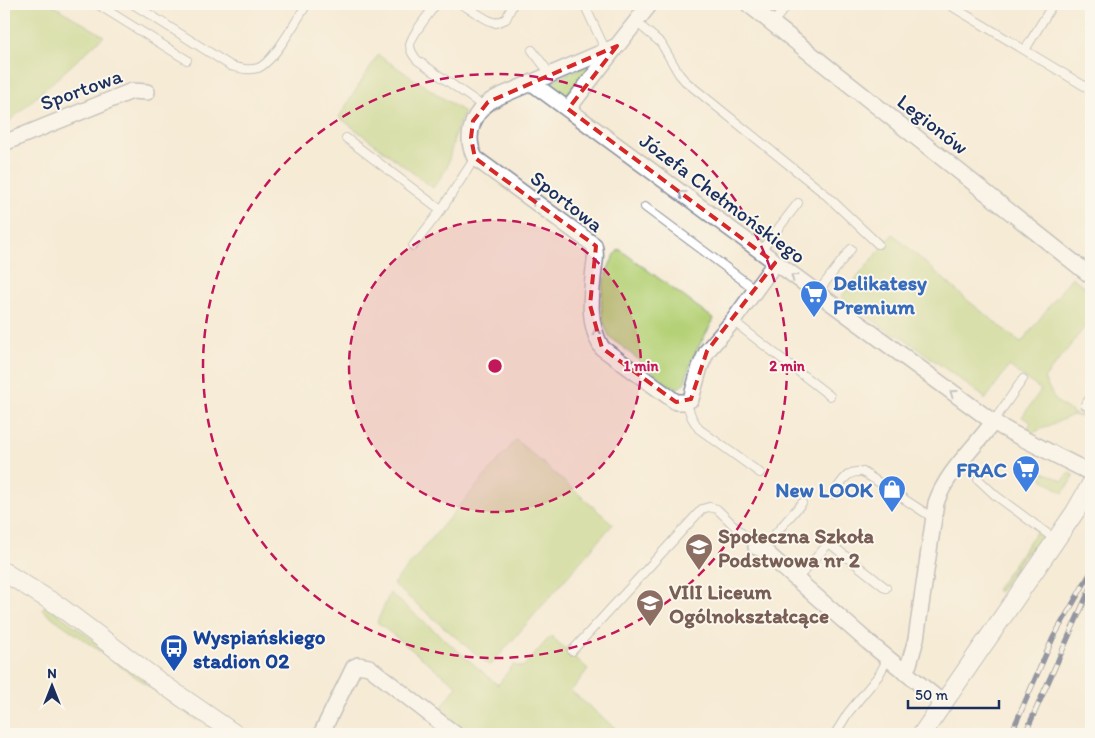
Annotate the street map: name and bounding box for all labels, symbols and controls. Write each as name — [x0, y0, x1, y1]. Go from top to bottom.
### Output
street label: Sportowa — [37, 63, 125, 115]
street label: Legionów — [892, 88, 974, 160]
street label: Józefa Chełmońskiego — [635, 127, 811, 269]
street label: Sportowa — [526, 165, 608, 237]
one-way arrow — [678, 191, 688, 200]
one-way arrow — [530, 198, 540, 207]
place label: Delikatesy Premium — [833, 270, 927, 319]
one-way arrow — [790, 274, 800, 283]
supermarket icon: Delikatesy Premium — [799, 279, 829, 318]
one-way arrow — [591, 328, 602, 336]
centre of rings — [486, 357, 504, 375]
text: 1 min — [624, 357, 659, 375]
text: 2 min — [769, 357, 806, 375]
one-way arrow — [950, 390, 959, 399]
supermarket icon: FRAC — [1011, 454, 1041, 493]
place label: FRAC — [956, 457, 1007, 482]
shop icon: New LOOK — [877, 474, 907, 513]
place label: New LOOK — [775, 477, 874, 502]
place label: Społeczna Szkoła Podstwowa nr 2 — [718, 523, 874, 572]
school or university icon: Społeczna Szkoła Podstwowa nr 2 — [684, 532, 714, 571]
place label: VIII Liceum Ogólnokształcące — [669, 579, 829, 629]
school or university icon: VIII Liceum Ogólnokształcące — [635, 588, 665, 627]
place label: Wyspiańskiego stadion 02 — [193, 624, 326, 673]
bus stop icon: Wyspiańskiego stadion 02 — [159, 633, 189, 672]
north arrow — [28, 660, 78, 710]
text: N — [47, 665, 57, 682]
scale bar — [908, 678, 999, 710]
text: 50 m — [915, 686, 948, 704]

